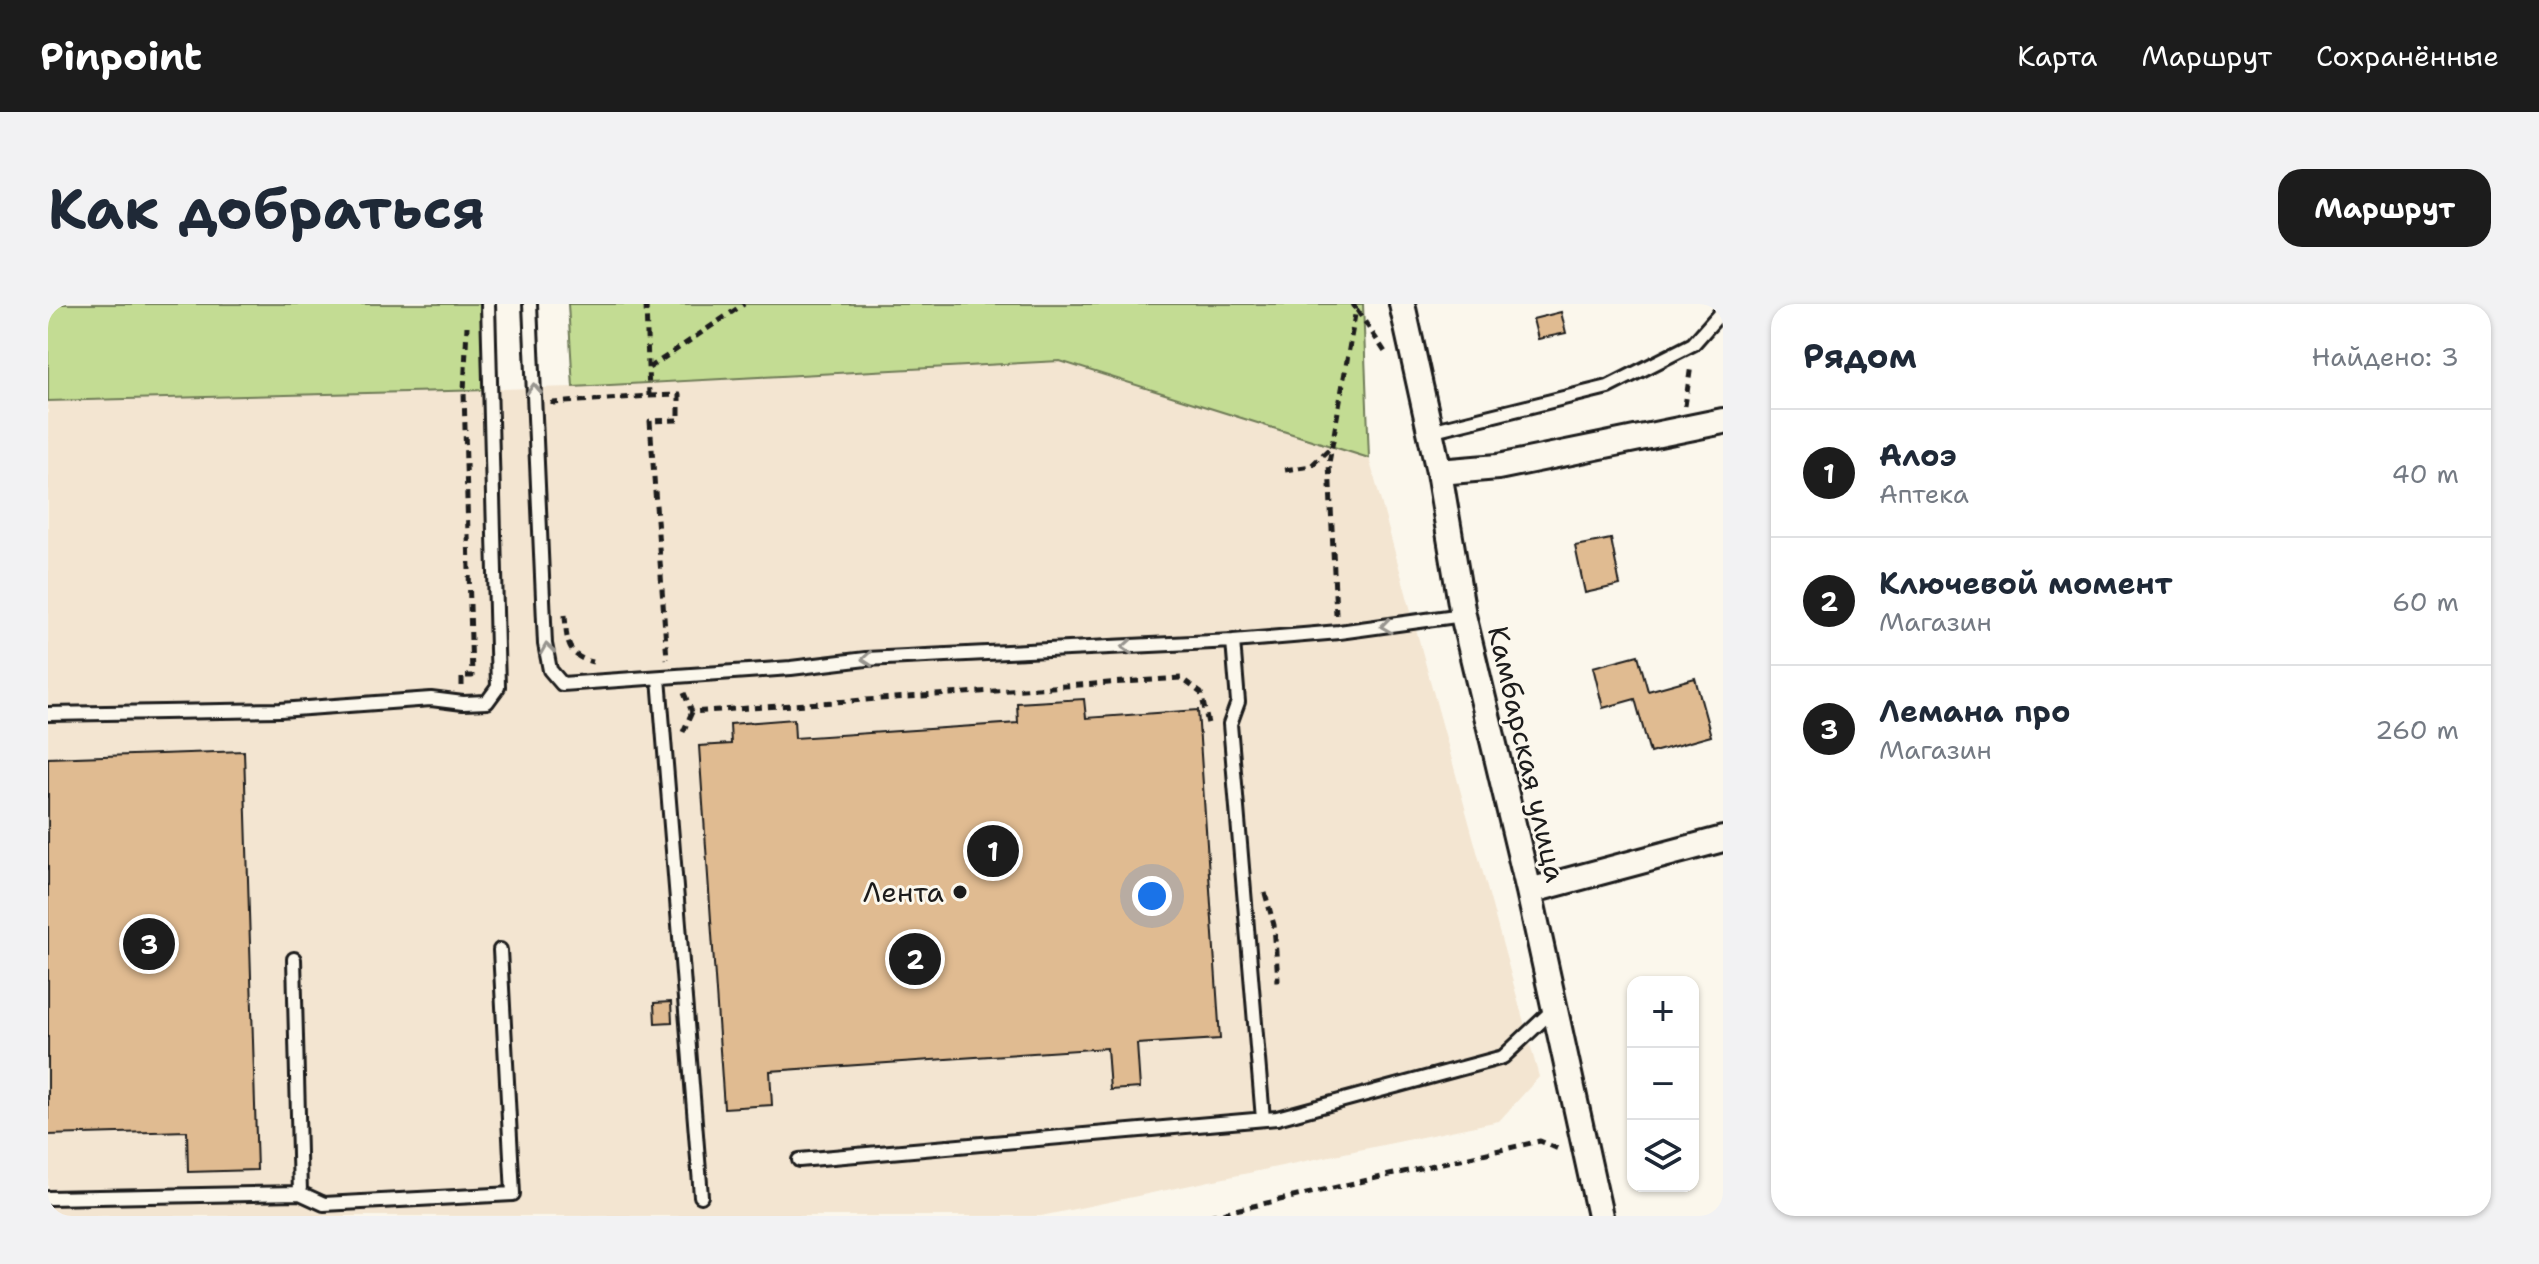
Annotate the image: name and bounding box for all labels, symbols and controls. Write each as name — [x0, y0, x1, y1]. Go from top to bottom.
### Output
text: Pinpoint — [40, 31, 202, 82]
text: Карта — [2017, 37, 2097, 75]
text: Маршрут — [2141, 37, 2272, 75]
text: Сохранённые — [2316, 37, 2499, 75]
button: Маршрут — [2278, 169, 2491, 247]
text: Как добраться — [48, 171, 485, 246]
text: Рядом — [1803, 333, 1917, 379]
text: Найдено: 3 — [2312, 339, 2459, 374]
one-way arrow — [525, 382, 542, 395]
text: Алоэ — [1879, 435, 1957, 476]
text: 1 — [1823, 456, 1835, 491]
text: 40 m — [2392, 456, 2459, 491]
text: Аптека — [1879, 476, 1969, 511]
text: Ключевой момент — [1879, 563, 2172, 604]
text: 2 — [1820, 584, 1838, 619]
text: 60 m — [2392, 584, 2459, 619]
text: Магазин — [1879, 604, 1992, 639]
one-way arrow — [1379, 617, 1392, 634]
street label: Камбарская улица — [1479, 622, 1575, 886]
one-way arrow — [1120, 638, 1133, 655]
one-way arrow — [539, 642, 556, 656]
one-way arrow — [860, 650, 873, 667]
text: Лемана про — [1879, 691, 2070, 732]
text: 3 — [1820, 712, 1838, 747]
text: 260 m — [2375, 712, 2459, 747]
text: Магазин — [1879, 732, 1992, 767]
pin: 1 — [967, 821, 1019, 881]
place label: Лента — [863, 873, 944, 911]
your location — [1132, 876, 1172, 916]
marker: Лента — [951, 883, 969, 901]
pin: 3 — [123, 914, 175, 974]
pin: 2 — [889, 929, 941, 989]
map controls — [1627, 976, 1699, 1192]
button: + — [1627, 976, 1699, 1048]
button: − — [1627, 1048, 1699, 1120]
button: layers — [1627, 1120, 1699, 1192]

